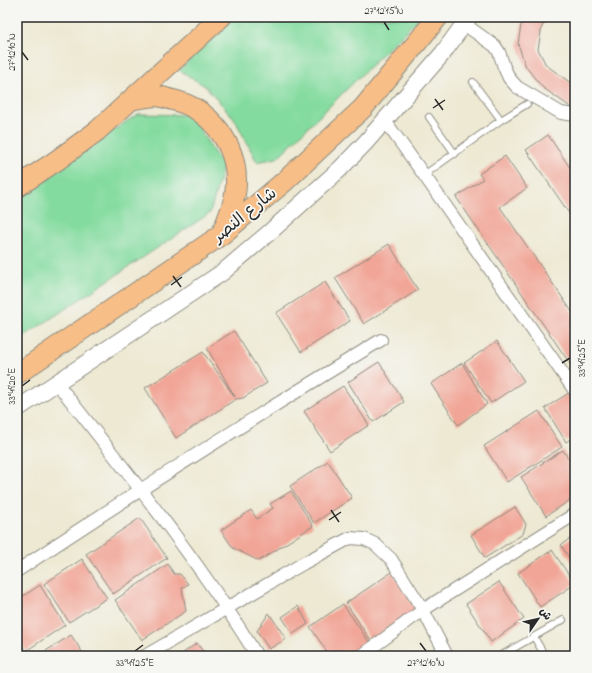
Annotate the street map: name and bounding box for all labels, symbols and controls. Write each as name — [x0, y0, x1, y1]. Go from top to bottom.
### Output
text: 27°12'15"N — [365, 4, 404, 19]
text: 27°12'10"N — [5, 33, 20, 71]
street label: شارع النصر — [206, 181, 283, 250]
text: 33°49'25"E — [575, 339, 590, 377]
text: 33°49'20"E — [5, 368, 20, 404]
north arrow — [518, 599, 558, 639]
text: ش — [535, 604, 555, 623]
text: 33°49'25"E — [116, 656, 154, 671]
text: 27°12'10"N — [407, 656, 445, 671]

